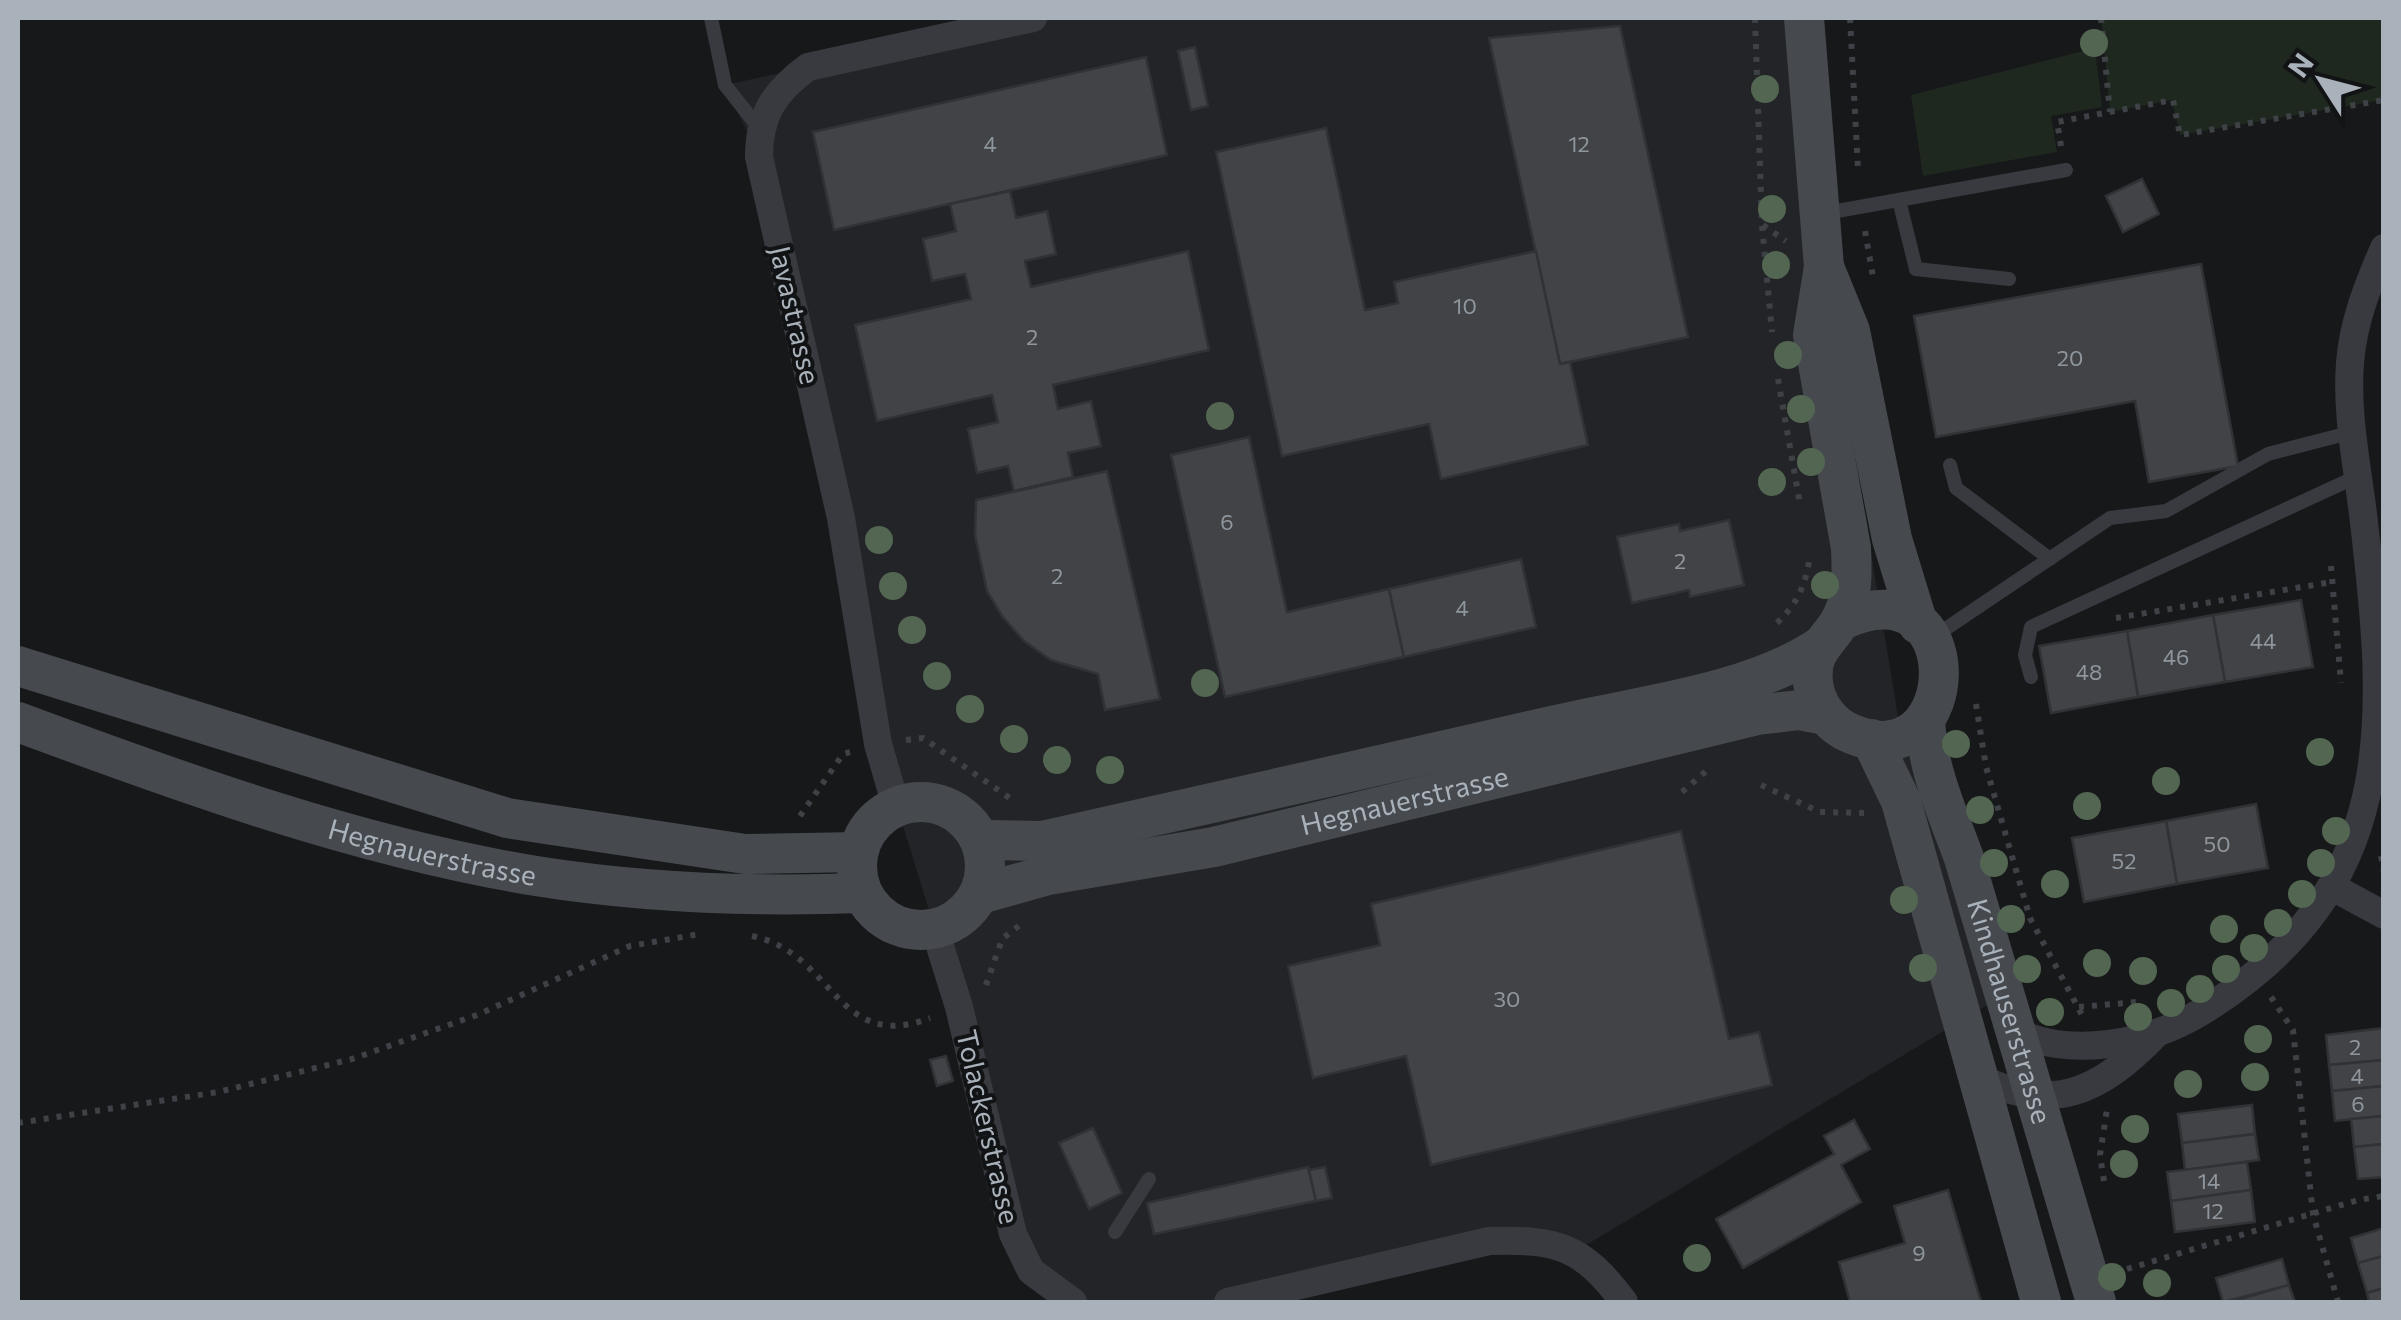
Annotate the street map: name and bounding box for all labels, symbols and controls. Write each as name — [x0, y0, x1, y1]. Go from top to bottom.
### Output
north arrow — [2271, 30, 2371, 130]
text: N — [2280, 46, 2320, 83]
house number: 4 — [983, 130, 997, 157]
house number: 12 — [1568, 130, 1590, 157]
street label: Javastrasse — [764, 242, 828, 387]
house number: 10 — [1453, 292, 1477, 319]
house number: 2 — [1026, 323, 1038, 350]
house number: 20 — [2057, 344, 2083, 371]
house number: 6 — [1220, 508, 1234, 535]
house number: 2 — [1674, 547, 1686, 574]
house number: 2 — [1051, 562, 1063, 589]
house number: 4 — [1455, 594, 1469, 621]
house number: 44 — [2250, 627, 2276, 654]
house number: 46 — [2163, 643, 2189, 670]
house number: 48 — [2076, 658, 2102, 685]
street label: Hegnauerstrasse — [1297, 758, 1512, 841]
street label: Hegnauerstrasse — [325, 811, 539, 892]
house number: 50 — [2204, 830, 2231, 857]
house number: 52 — [2112, 847, 2136, 874]
street label: Kindhauserstrasse — [1961, 895, 2060, 1127]
house number: 30 — [1494, 985, 1520, 1012]
street label: Tolackerstrasse — [950, 1026, 1028, 1227]
house number: 2 — [2349, 1033, 2361, 1060]
house number: 4 — [2350, 1062, 2364, 1089]
house number: 6 — [2351, 1090, 2365, 1117]
house number: 14 — [2198, 1167, 2220, 1194]
house number: 12 — [2202, 1197, 2224, 1224]
house number: 9 — [1912, 1239, 1926, 1266]

